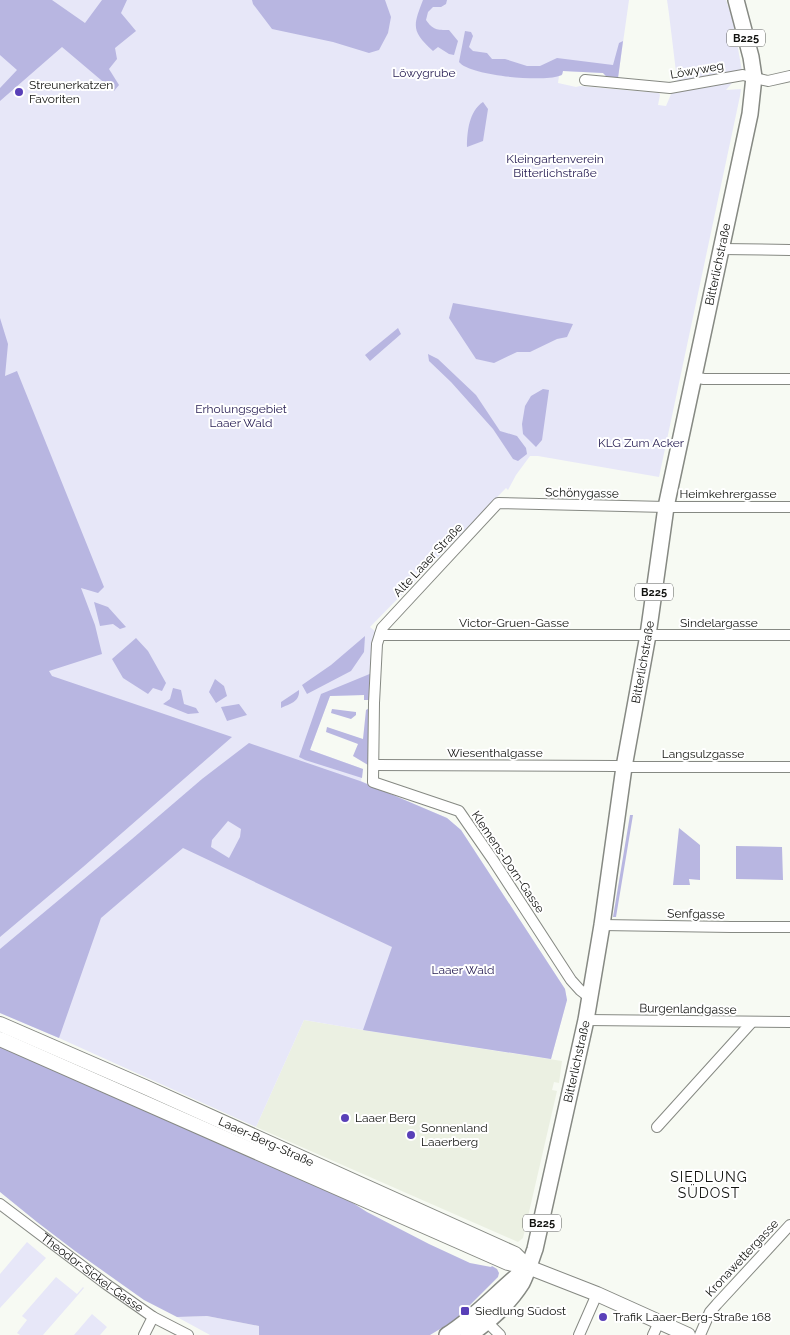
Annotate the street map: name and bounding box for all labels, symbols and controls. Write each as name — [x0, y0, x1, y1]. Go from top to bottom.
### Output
road number: B225 — [727, 29, 765, 46]
street label: Löwyweg — [669, 58, 725, 82]
park label: Löwygrube — [392, 66, 456, 80]
place label: Streunerkatzen Favoriten — [29, 78, 113, 106]
marker: Streunerkatzen Favoriten — [13, 86, 25, 98]
park label: Kleingartenverein Bitterlichstraße — [506, 152, 604, 180]
street label: Bitterlichstraße — [702, 222, 733, 307]
park label: Erholungsgebiet Laaer Wald — [195, 402, 287, 430]
park label: KLG Zum Acker — [598, 436, 685, 450]
street label: Schönygasse — [545, 485, 619, 501]
street label: Heimkehrergasse — [679, 487, 777, 501]
street label: Alte Laaer Straße — [390, 520, 466, 600]
road number: B225 — [635, 584, 673, 600]
street label: Victor-Gruen-Gasse — [459, 616, 569, 630]
street label: Sindelargasse — [680, 616, 758, 630]
street label: Bitterlichstraße — [629, 620, 657, 705]
street label: Wiesenthalgasse — [447, 746, 543, 760]
street label: Langsulzgasse — [662, 747, 744, 761]
street label: Klemens-Dorn-Gasse — [469, 808, 547, 916]
street label: Senfgasse — [667, 906, 725, 922]
park label: Laaer Wald — [432, 963, 494, 977]
street label: Burgenlandgasse — [639, 1001, 737, 1017]
street label: Bitterlichstraße — [561, 1019, 593, 1104]
place label: Laaer Berg — [355, 1111, 416, 1125]
marker: Laaer Berg — [339, 1112, 351, 1124]
street label: Laaer-Berg-Straße — [216, 1114, 316, 1169]
place label: Sonnenland Laaerberg — [421, 1121, 488, 1149]
marker: Sonnenland Laaerberg — [405, 1129, 417, 1141]
district label: SIEDLUNG SÜDOST — [670, 1169, 748, 1201]
road number: B225 — [523, 1214, 561, 1232]
street label: Kronawettergasse — [703, 1217, 781, 1299]
street label: Theodor-Sickel-Gasse — [38, 1230, 146, 1315]
place label: Siedlung Südost — [475, 1304, 566, 1318]
marker: Siedlung Südost — [459, 1305, 471, 1317]
place label: Trafik Laaer-Berg-Straße 168 — [613, 1310, 771, 1324]
marker: Trafik Laaer-Berg-Straße 168 — [597, 1311, 609, 1323]

